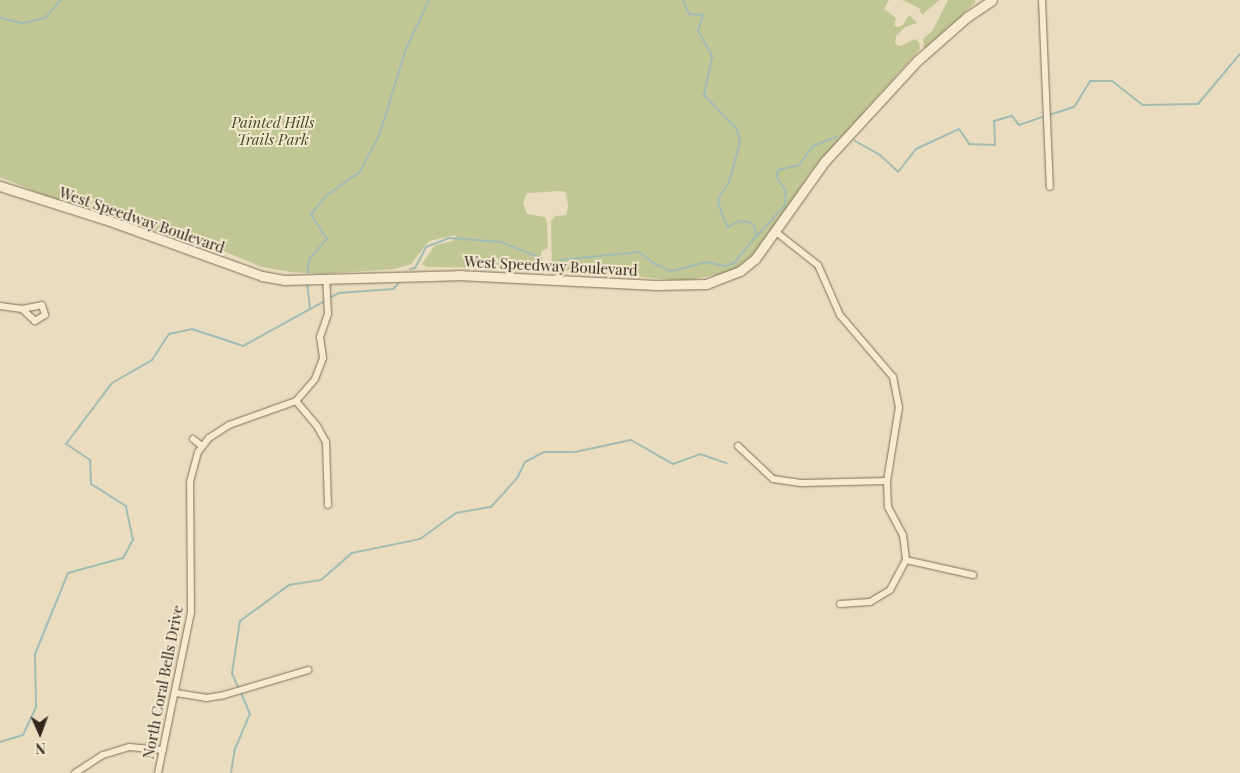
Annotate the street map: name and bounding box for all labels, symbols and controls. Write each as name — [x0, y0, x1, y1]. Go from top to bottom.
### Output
park label: Painted Hills Trails Park — [231, 113, 315, 148]
street label: West Speedway Boulevard — [57, 183, 227, 257]
street label: West Speedway Boulevard — [463, 252, 639, 280]
street label: North Coral Bells Drive — [139, 603, 187, 761]
north arrow — [15, 708, 65, 758]
text: N — [35, 739, 46, 758]

